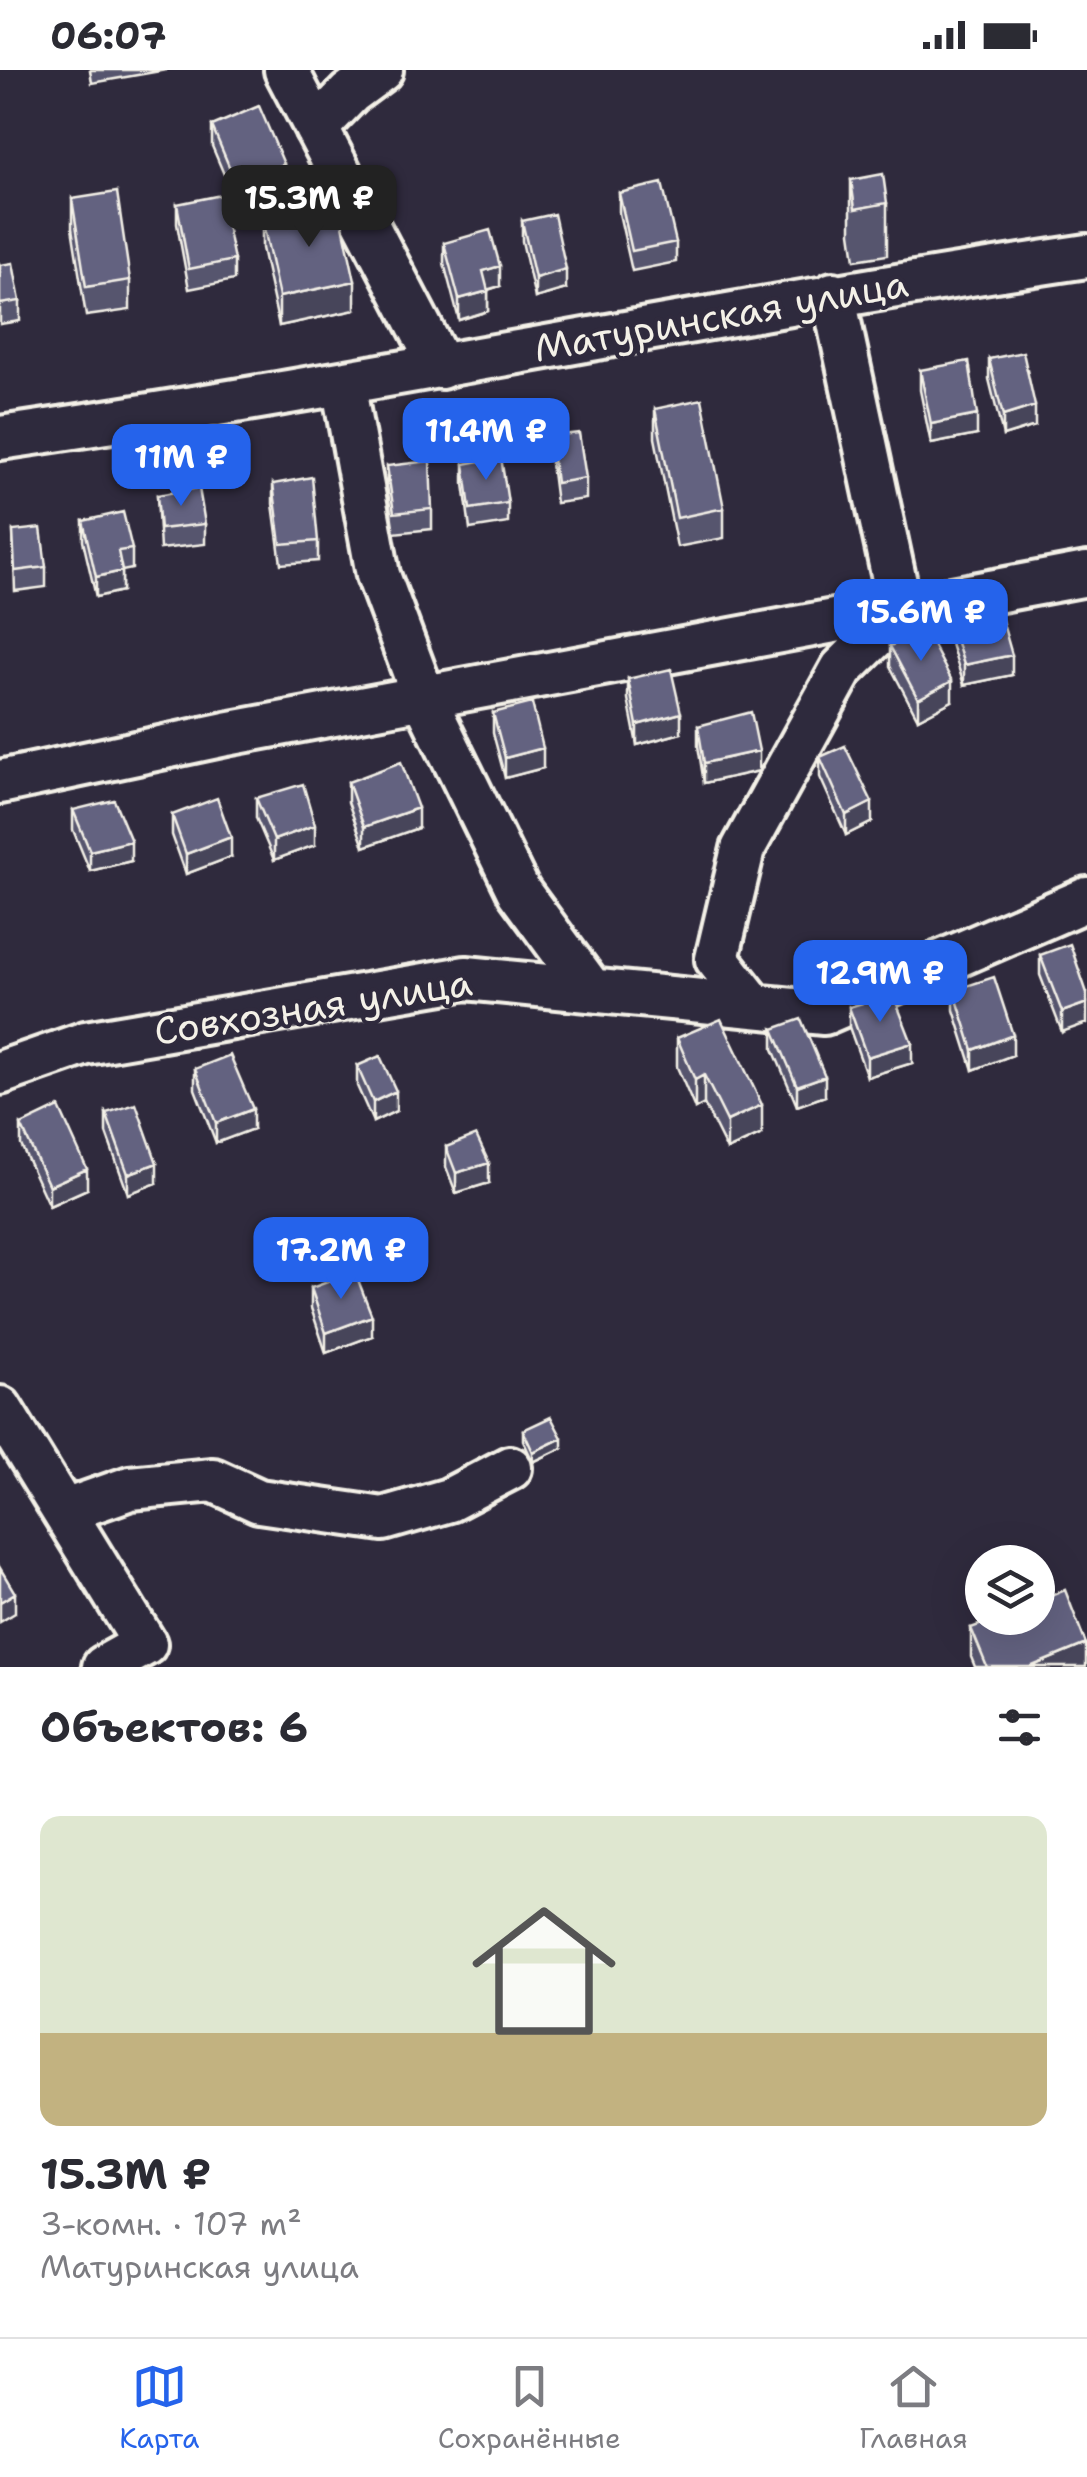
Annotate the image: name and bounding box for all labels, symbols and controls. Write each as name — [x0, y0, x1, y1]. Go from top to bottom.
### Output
text: 06:07 — [50, 10, 166, 61]
pin: 15.3M ₽ — [217, 165, 401, 250]
text: 15.3M ₽ — [244, 176, 374, 219]
street label: Матуринская улица — [530, 257, 912, 374]
pin: 11.4M ₽ — [394, 398, 578, 483]
text: 11.4M ₽ — [425, 409, 547, 452]
pin: 11M ₽ — [111, 424, 251, 509]
text: 11M ₽ — [134, 435, 228, 478]
pin: 15.6M ₽ — [829, 579, 1013, 664]
text: 15.6M ₽ — [856, 590, 986, 633]
pin: 12.9M ₽ — [788, 940, 972, 1025]
text: 12.9M ₽ — [815, 951, 945, 994]
street label: Совхозная улица — [150, 956, 476, 1057]
pin: 17.2M ₽ — [249, 1217, 433, 1302]
text: 17.2M ₽ — [275, 1228, 407, 1271]
map controls — [965, 1545, 1055, 1635]
button: layers — [965, 1545, 1055, 1635]
text: Объектов: 6 — [40, 1699, 308, 1755]
icon: filters — [992, 1700, 1047, 1755]
icon: home — [454, 1881, 634, 2061]
text: 15.3M ₽ — [40, 2146, 211, 2202]
text: 3-комн. · 107 m² — [40, 2202, 302, 2245]
text: Матуринская улица — [40, 2245, 359, 2288]
tab: Карта — [119, 2359, 199, 2457]
tab: Сохранённые — [438, 2359, 621, 2457]
tab: Главная — [859, 2359, 968, 2457]

